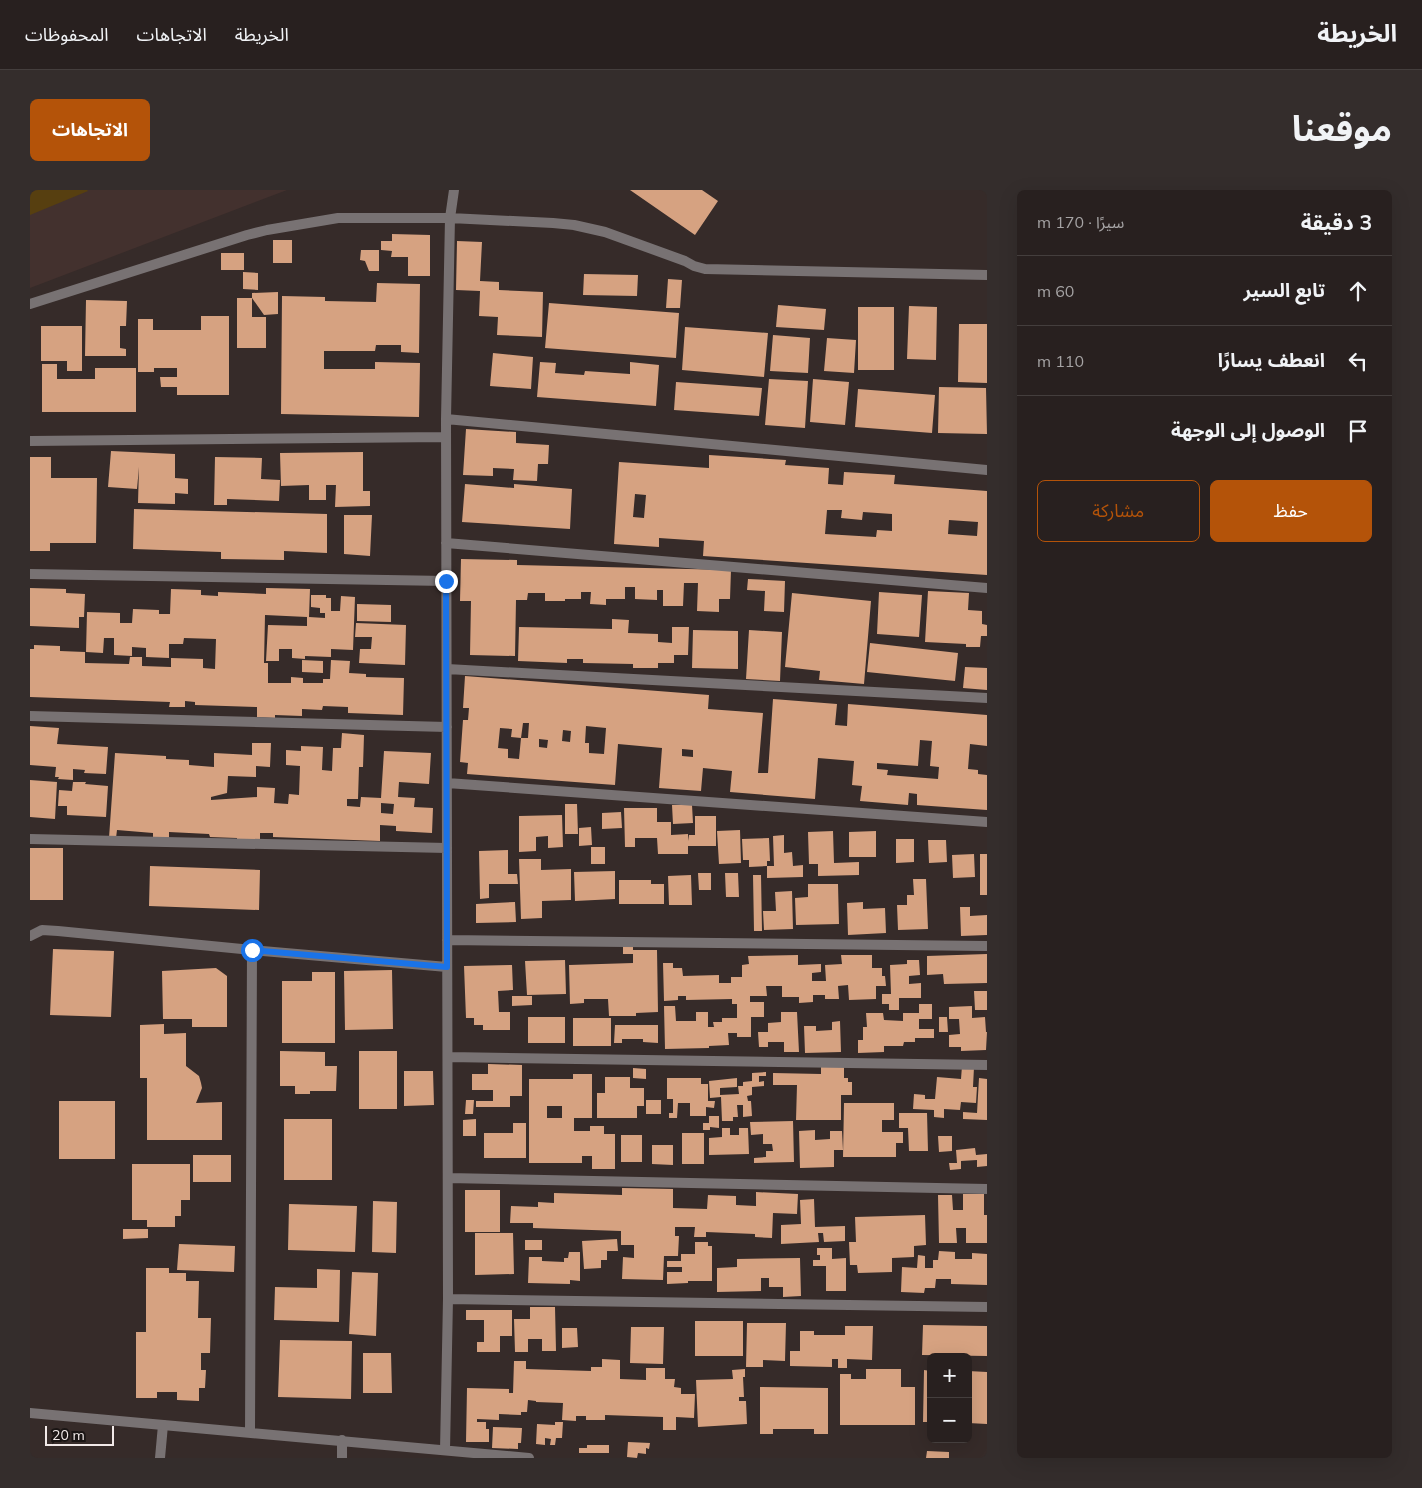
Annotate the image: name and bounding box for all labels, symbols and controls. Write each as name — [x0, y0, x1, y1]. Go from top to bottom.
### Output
text: الخريطة — [1317, 18, 1397, 48]
text: المحفوظات — [25, 23, 109, 46]
text: الاتجاهات — [137, 23, 207, 46]
text: الخريطة — [235, 23, 289, 46]
button: الاتجاهات — [30, 99, 150, 161]
text: موقعنا — [1292, 106, 1392, 150]
text: 3 دقيقة — [1301, 209, 1372, 235]
text: سيرًا · 170 m — [1037, 212, 1124, 232]
icon: ahead — [1344, 277, 1372, 305]
text: تابع السير — [1244, 278, 1325, 302]
text: 60 m — [1037, 281, 1074, 301]
icon: left — [1344, 347, 1372, 375]
text: انعطف يسارًا — [1218, 348, 1325, 372]
text: 110 m — [1037, 351, 1084, 371]
icon: arrive — [1344, 417, 1372, 445]
text: الوصول إلى الوجهة — [1171, 418, 1325, 442]
button: مشاركة — [1037, 480, 1200, 542]
button: حفظ — [1210, 480, 1372, 542]
route end — [435, 570, 458, 593]
route start — [241, 939, 264, 962]
map controls — [927, 1353, 972, 1443]
button: + — [927, 1353, 972, 1398]
button: − — [927, 1398, 972, 1443]
scale bar — [45, 1423, 114, 1446]
text: 20 m — [52, 1426, 85, 1444]

